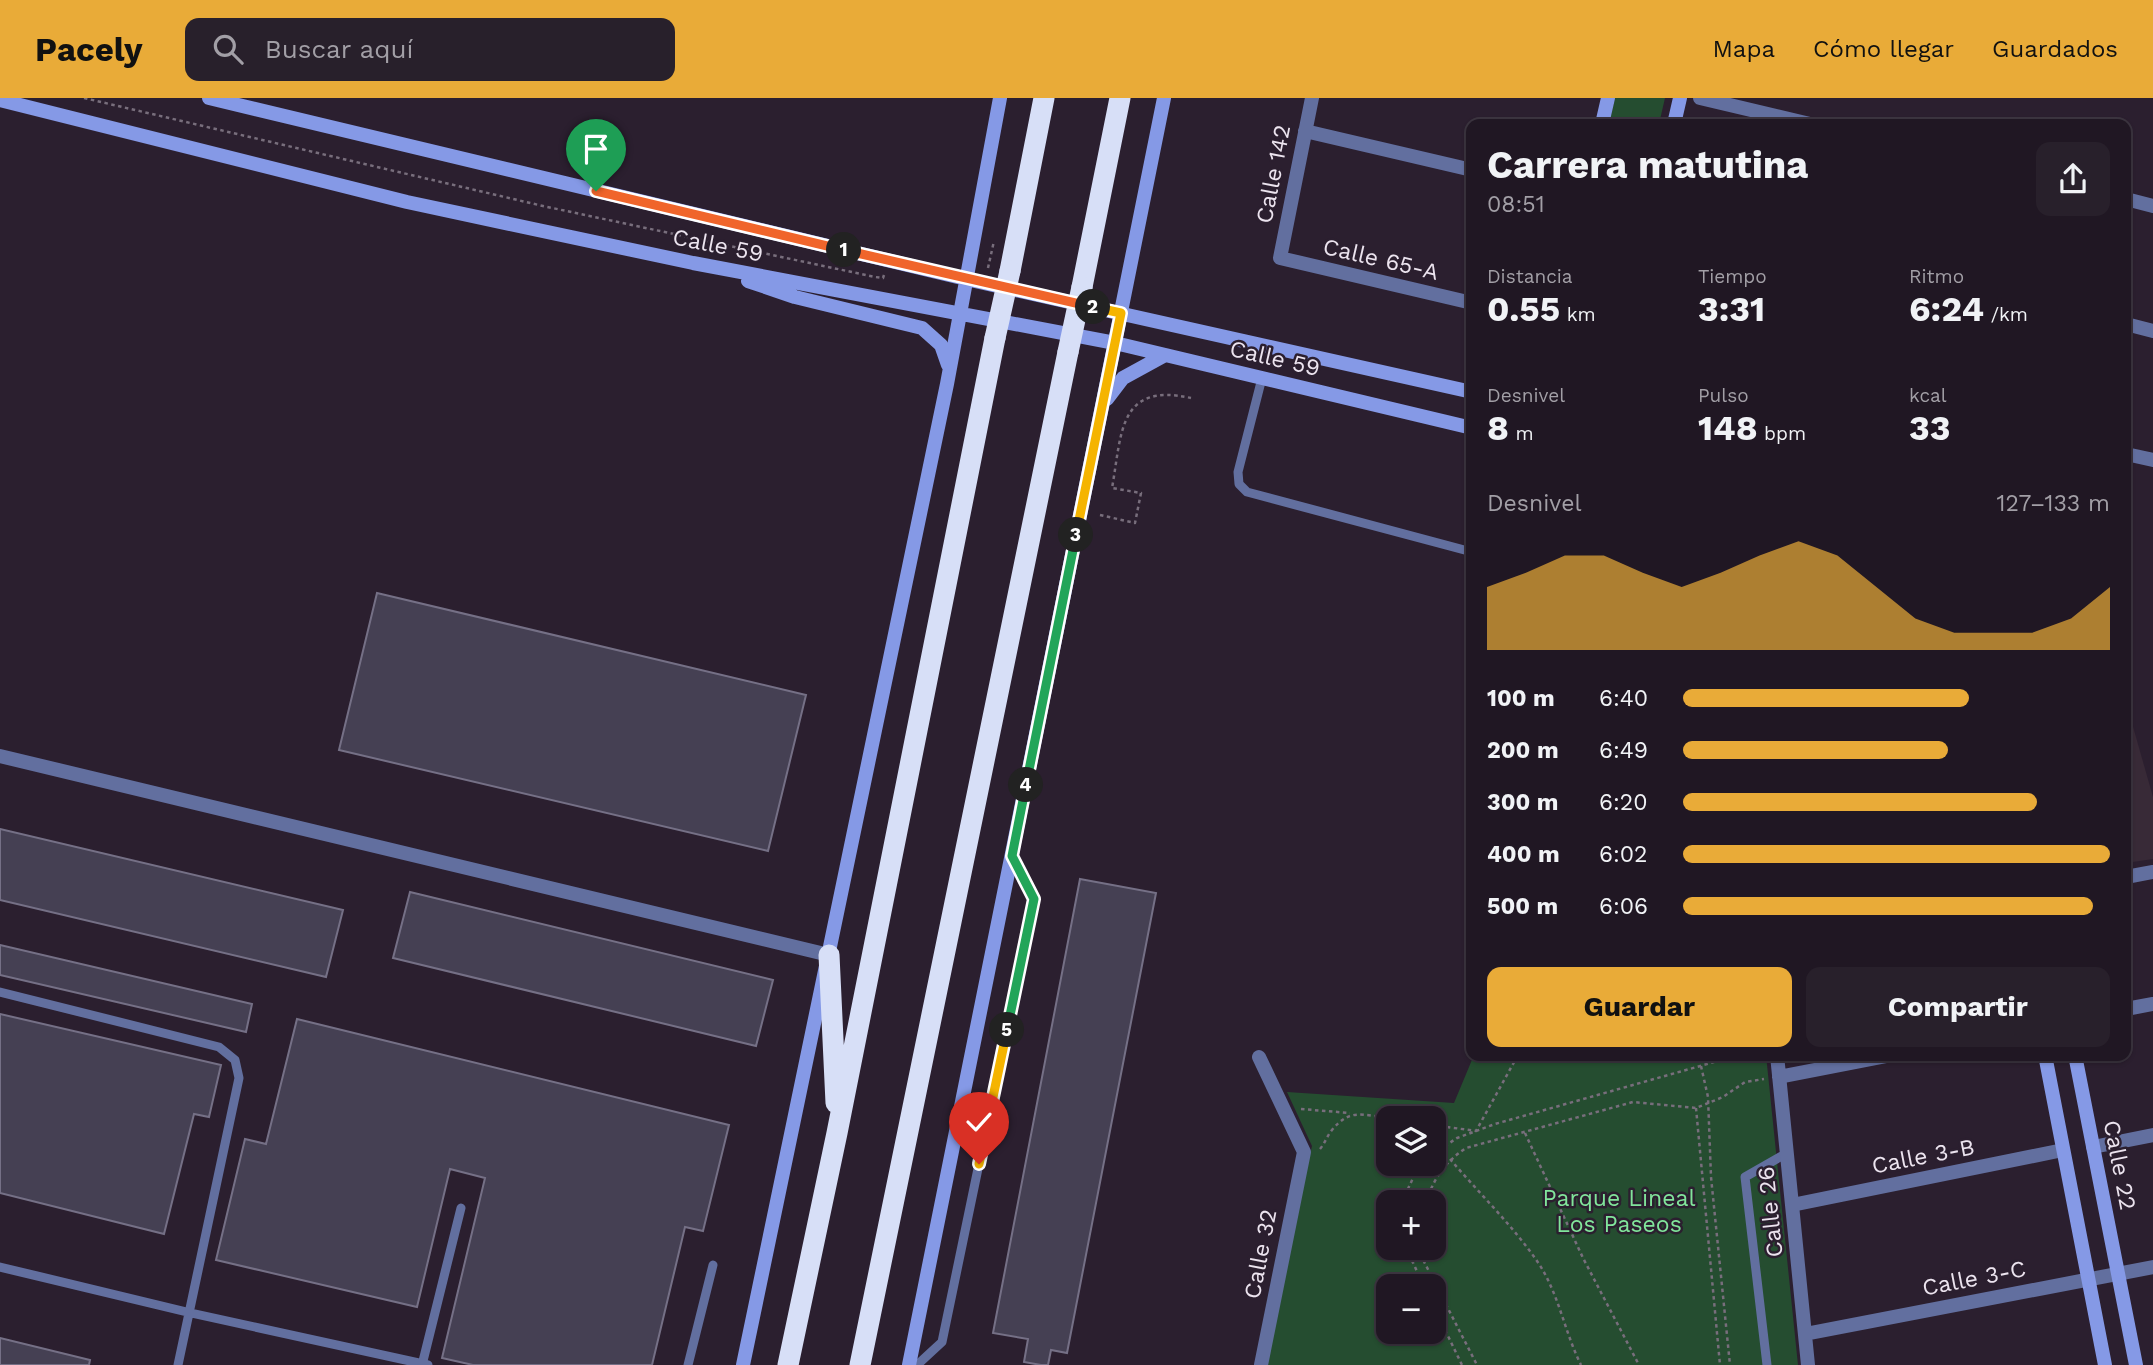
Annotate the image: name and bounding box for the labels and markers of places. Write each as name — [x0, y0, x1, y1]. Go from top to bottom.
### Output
pin — [566, 119, 626, 191]
pin: 1 — [826, 232, 862, 268]
pin: 2 — [1076, 290, 1110, 325]
pin: 3 — [1058, 518, 1094, 552]
pin: 4 — [1009, 768, 1044, 802]
pin: 5 — [990, 1012, 1024, 1048]
pin — [949, 1092, 1009, 1164]

